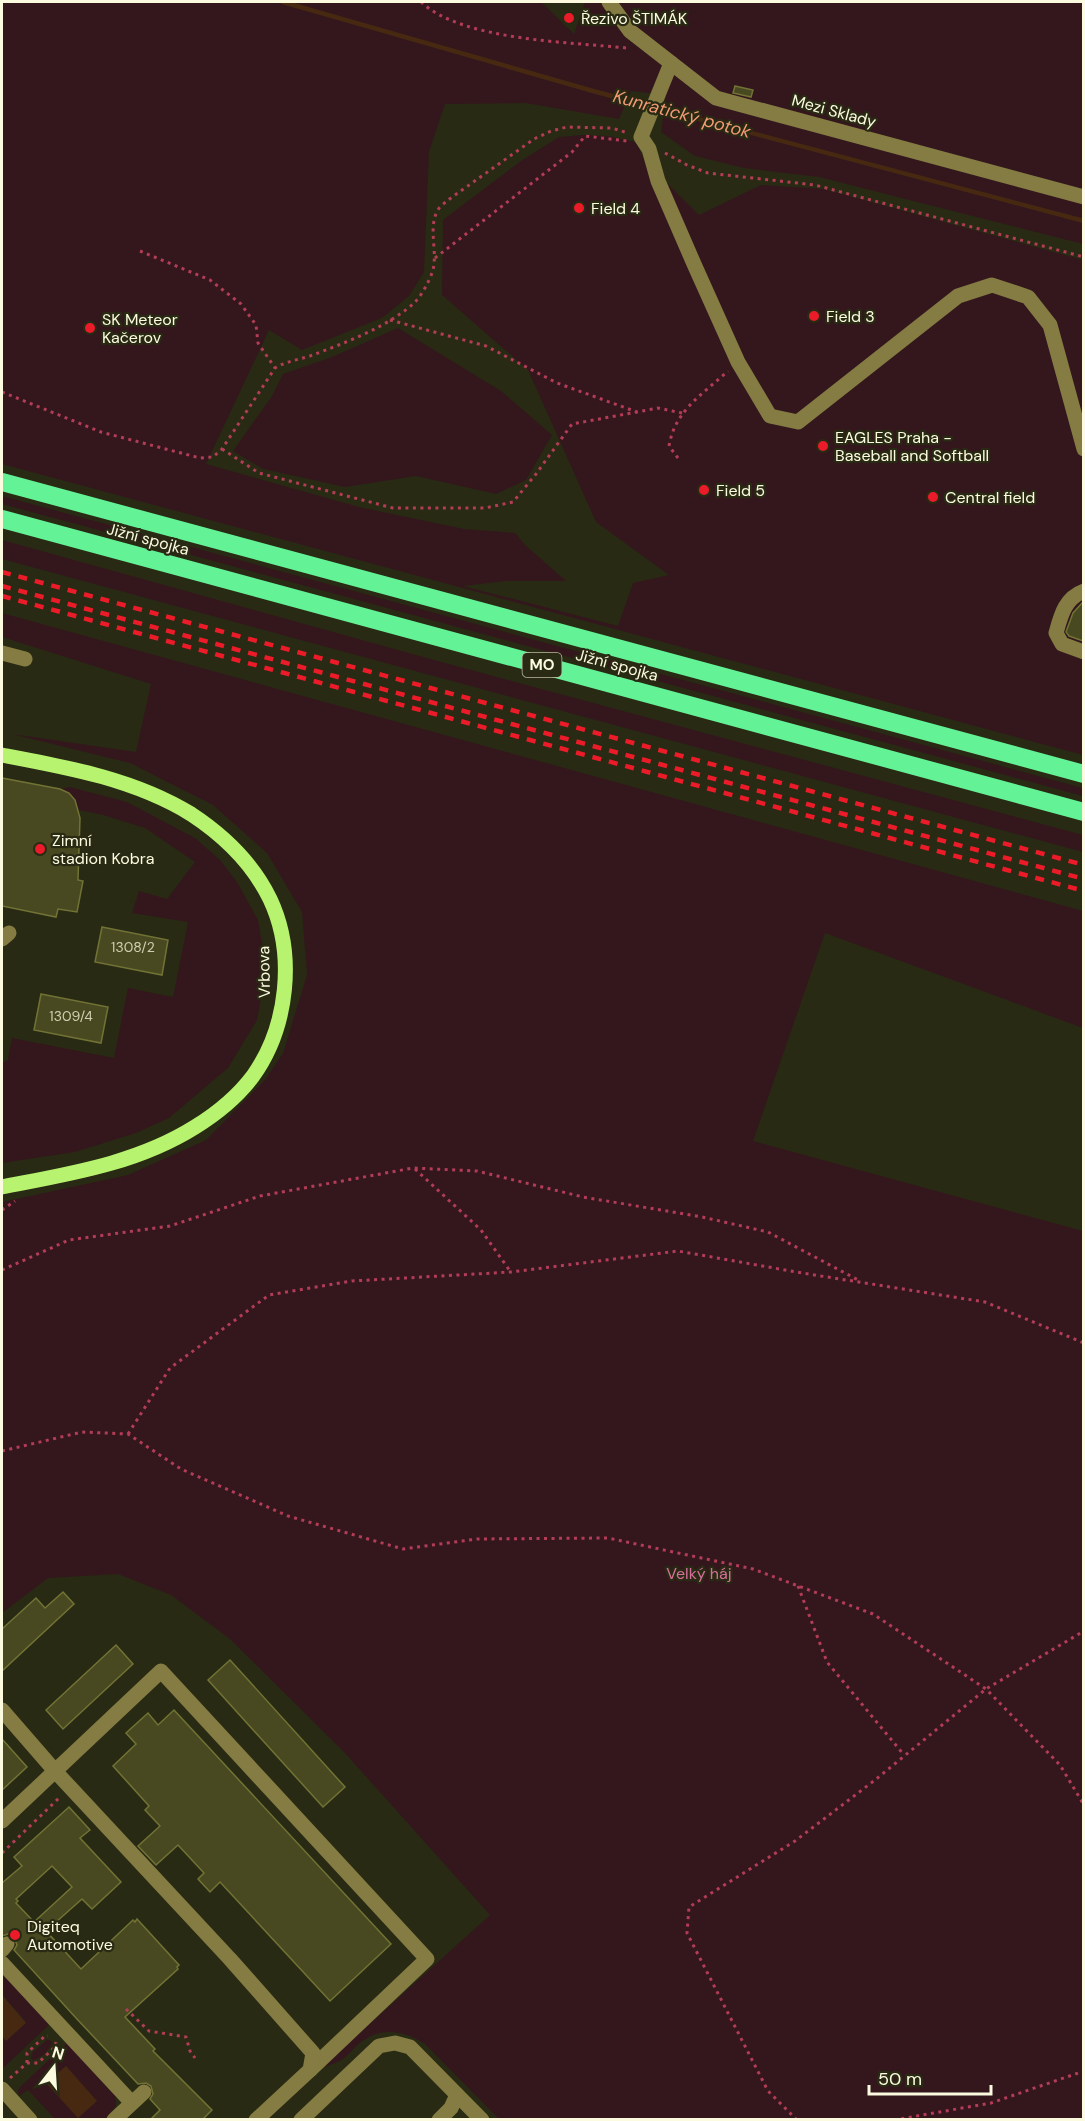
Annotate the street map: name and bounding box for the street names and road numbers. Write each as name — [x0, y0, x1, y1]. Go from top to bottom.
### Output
street label: Mezi Sklady — [789, 90, 879, 132]
street label: Jižní spojka — [105, 518, 191, 560]
street label: Jižní spojka — [574, 644, 660, 686]
road number: MO — [522, 653, 562, 677]
street label: Vrbova — [253, 946, 275, 998]

